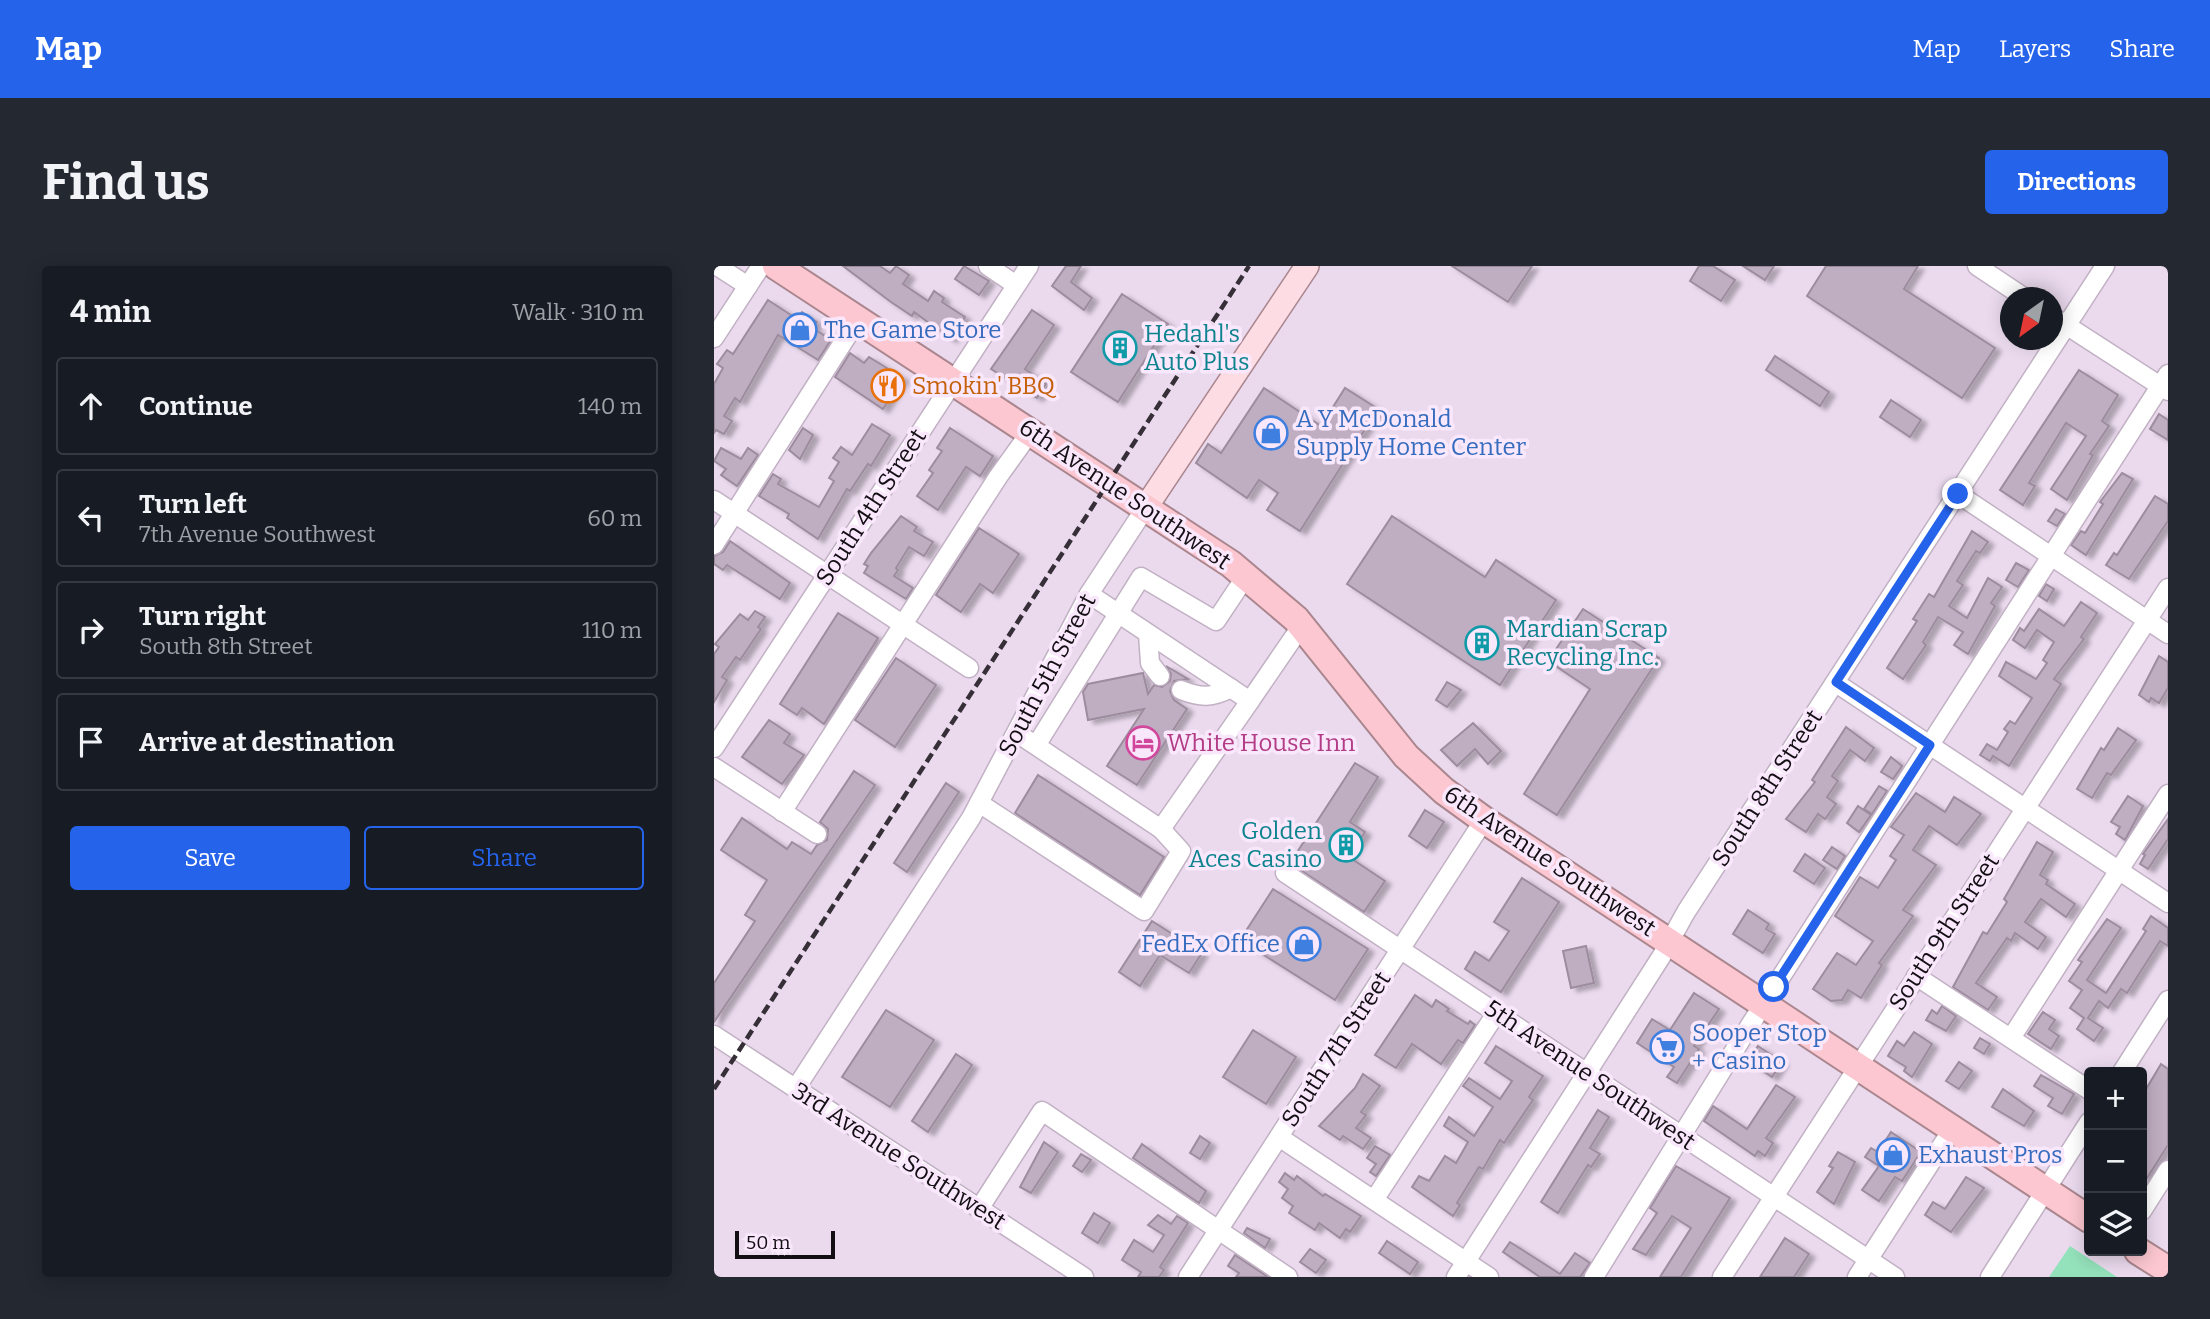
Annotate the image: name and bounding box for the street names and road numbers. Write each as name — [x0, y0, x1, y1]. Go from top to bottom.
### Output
street label: 6th Avenue Southwest — [1014, 413, 1236, 575]
street label: South 4th Street — [810, 423, 932, 590]
street label: South 5th Street — [992, 589, 1102, 761]
street label: South 8th Street — [1706, 704, 1828, 872]
street label: 6th Avenue Southwest — [1439, 780, 1661, 942]
street label: South 9th Street — [1883, 848, 2005, 1015]
street label: South 7th Street — [1276, 966, 1397, 1132]
street label: 5th Avenue Southwest — [1479, 994, 1701, 1156]
street label: 3rd Avenue Southwest — [787, 1076, 1011, 1236]

